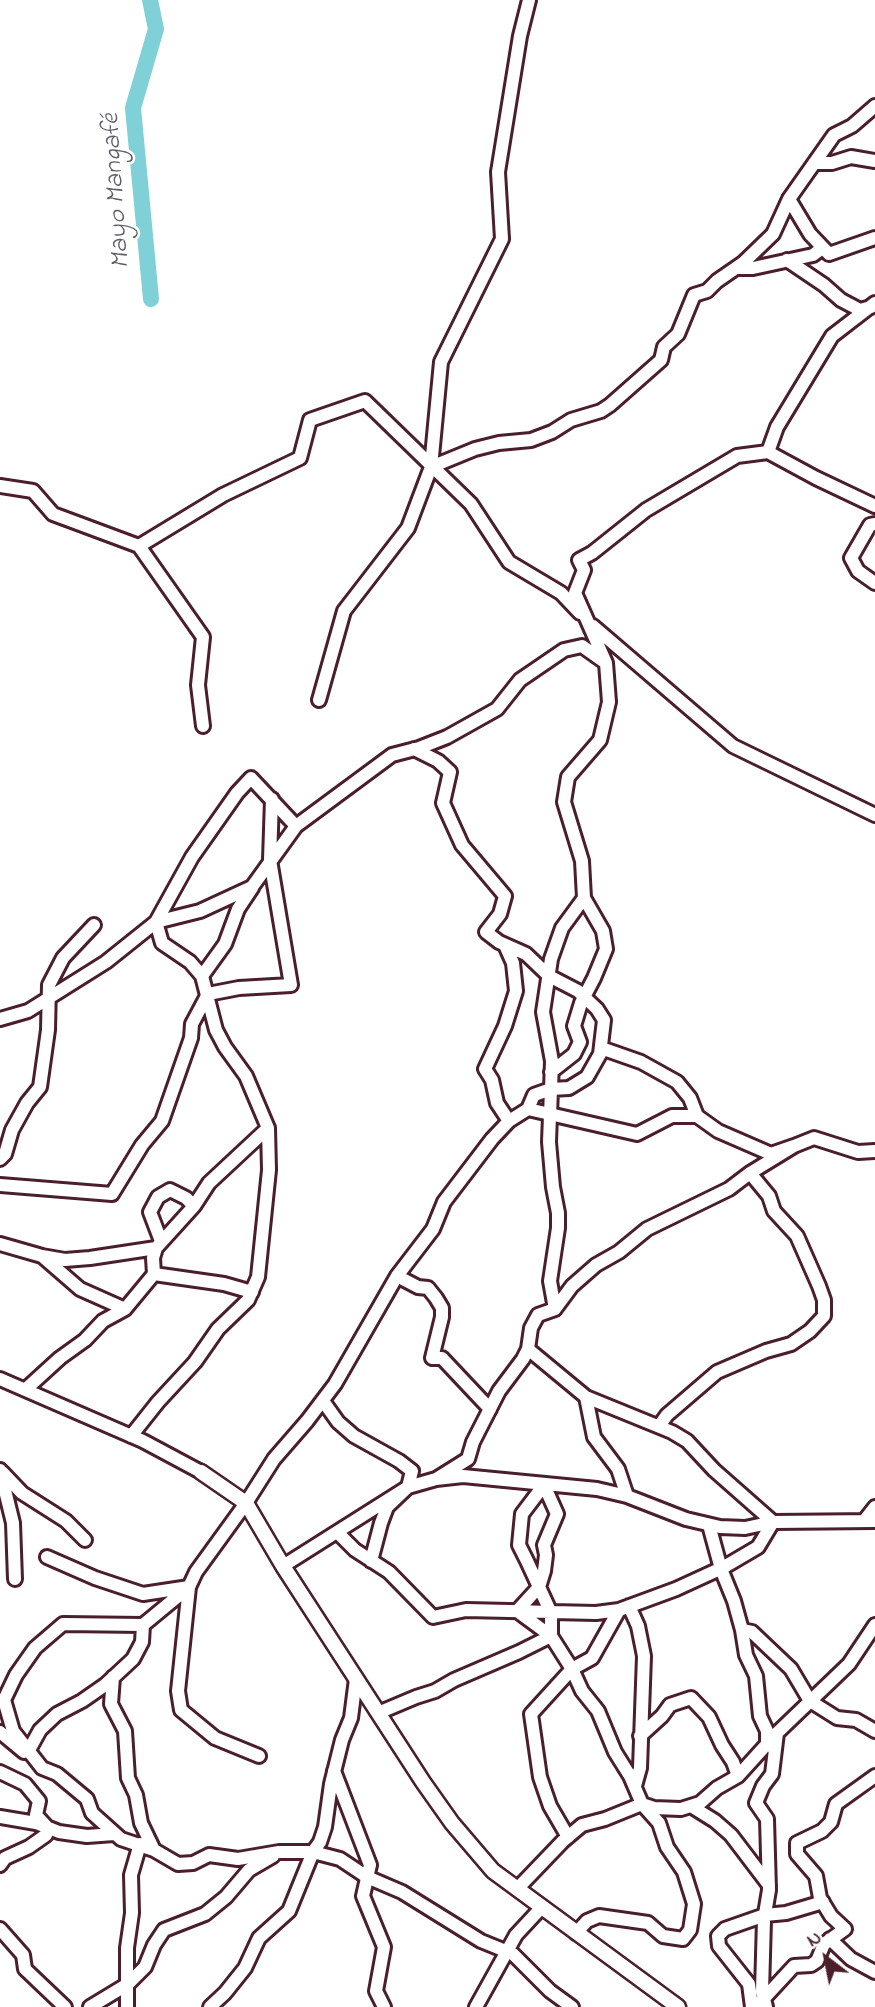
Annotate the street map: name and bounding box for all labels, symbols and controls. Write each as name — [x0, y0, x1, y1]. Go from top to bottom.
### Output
water label: Mayo Mangafé — [97, 112, 139, 270]
north arrow — [791, 1923, 861, 1993]
text: N — [802, 1925, 827, 1955]

